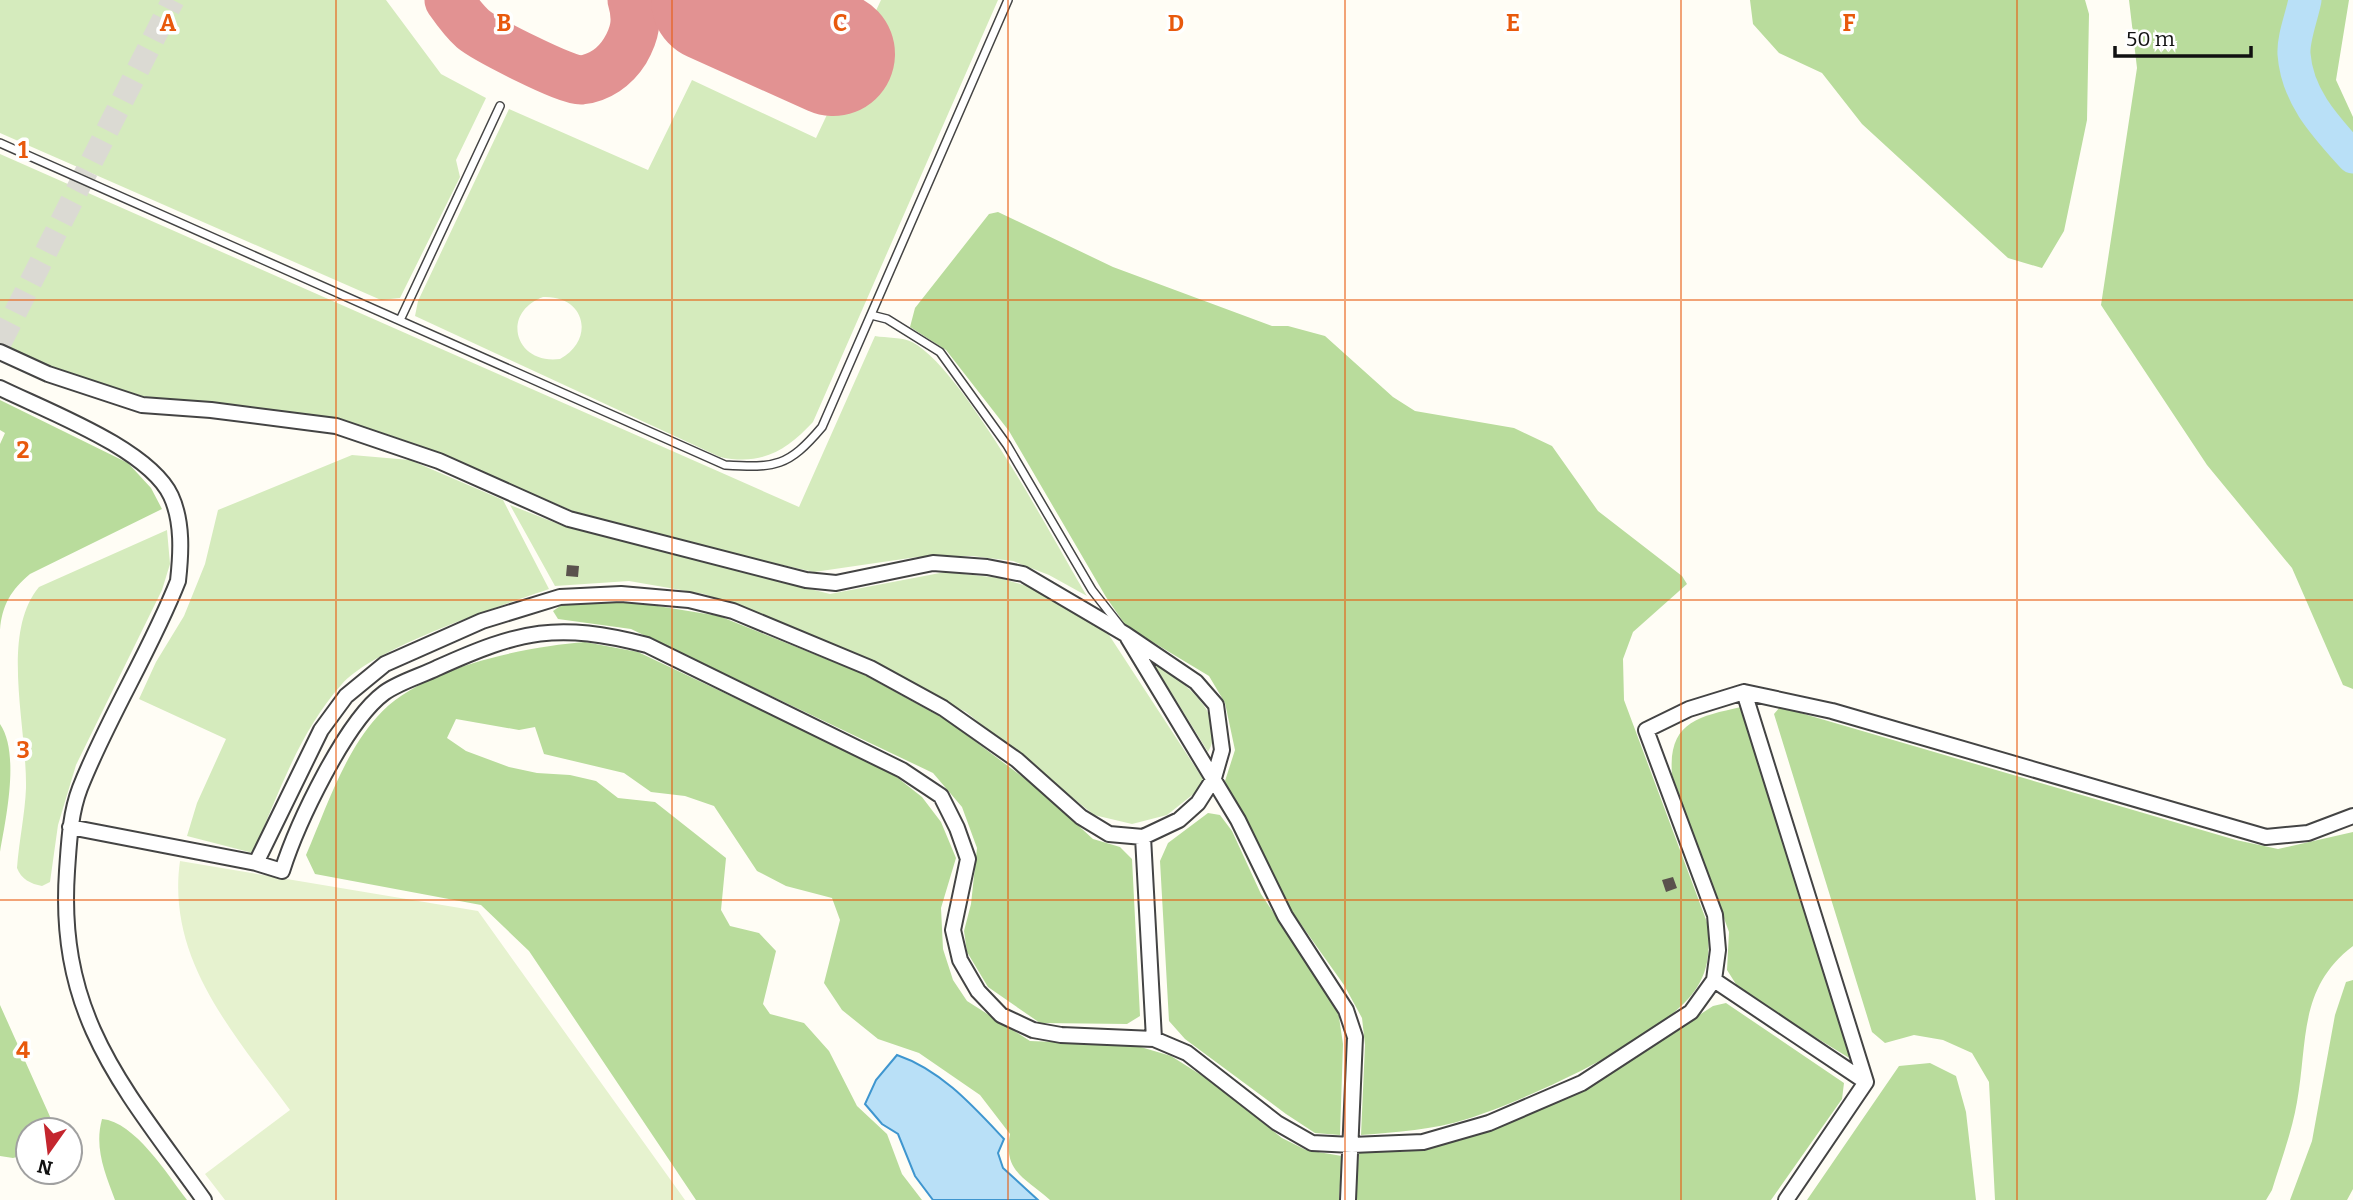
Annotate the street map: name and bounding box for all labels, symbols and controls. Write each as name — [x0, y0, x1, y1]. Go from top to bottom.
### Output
text: A — [160, 9, 177, 37]
text: B — [497, 9, 511, 37]
text: C — [833, 9, 847, 37]
text: D — [1168, 9, 1184, 37]
text: E — [1506, 9, 1520, 37]
text: F — [1843, 9, 1856, 37]
scale bar — [2115, 14, 2252, 58]
text: 50 m — [2126, 26, 2175, 52]
text: 1 — [18, 136, 28, 164]
text: 2 — [17, 436, 30, 464]
text: 3 — [16, 736, 30, 764]
text: 4 — [16, 1036, 30, 1064]
north arrow — [14, 1116, 84, 1186]
text: N — [35, 1154, 55, 1180]

